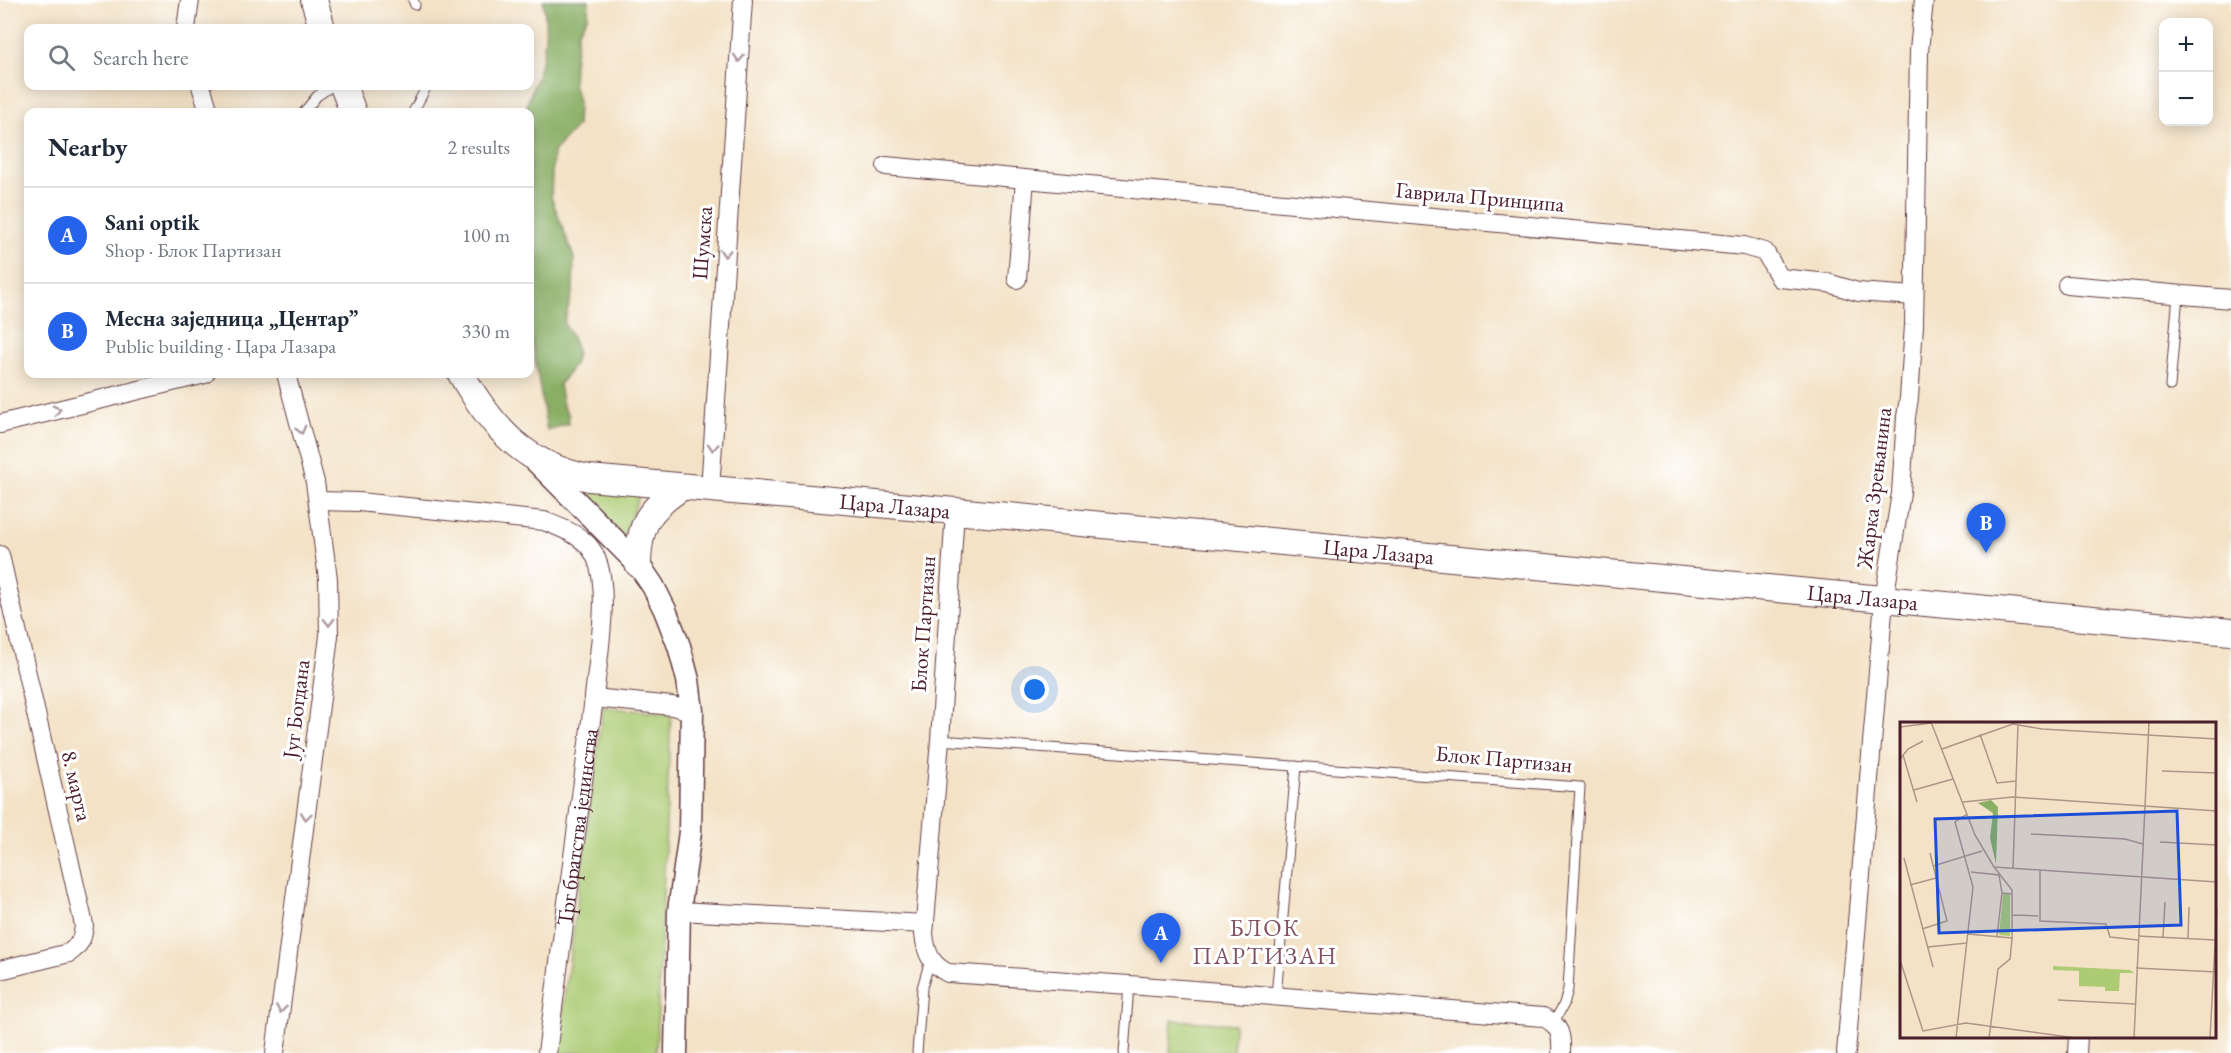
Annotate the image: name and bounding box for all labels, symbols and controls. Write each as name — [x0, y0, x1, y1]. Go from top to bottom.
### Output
map controls — [2159, 18, 2213, 126]
button: + — [2159, 18, 2213, 72]
search box — [24, 24, 534, 90]
icon: search — [45, 41, 78, 74]
text: Search here — [93, 43, 188, 72]
one-way arrow — [733, 54, 746, 63]
button: − — [2159, 72, 2213, 126]
text: Nearby — [48, 130, 128, 164]
text: 2 results — [447, 134, 510, 160]
street label: Гаврила Принципа — [1394, 175, 1566, 219]
street label: Шумска — [685, 205, 719, 281]
text: Sani optik — [105, 208, 199, 237]
text: A — [60, 222, 75, 248]
text: 100 m — [462, 222, 510, 248]
text: Shop · Блок Партизан — [105, 237, 281, 263]
one-way arrow — [719, 248, 732, 257]
text: Месна заједница „Центар” — [105, 304, 358, 333]
text: B — [61, 318, 74, 344]
text: 330 m — [462, 318, 510, 344]
text: Public building · Цара Лазара — [105, 333, 336, 359]
one-way arrow — [52, 405, 62, 418]
street label: Жарка Зрењанина — [1850, 405, 1898, 571]
one-way arrow — [294, 424, 306, 435]
one-way arrow — [706, 443, 719, 452]
street label: Цара Лазара — [838, 486, 952, 525]
pin: B — [1966, 504, 2006, 553]
street label: Цара Лазара — [1322, 531, 1436, 571]
street label: Блок Партизан — [904, 555, 942, 693]
street label: Цара Лазара — [1806, 577, 1919, 617]
one-way arrow — [323, 618, 335, 627]
street label: Југ Богдана — [275, 658, 316, 762]
your location — [1020, 675, 1049, 704]
inset map — [1900, 722, 2216, 1038]
street label: Трг братства јединства — [550, 726, 604, 927]
street label: Блок Партизан — [1434, 739, 1574, 779]
street label: 8. марта — [55, 748, 99, 824]
one-way arrow — [300, 811, 312, 820]
district label: БЛОК ПАРТИЗАН — [1192, 912, 1338, 971]
pin: A — [1142, 914, 1180, 963]
one-way arrow — [275, 1005, 287, 1014]

